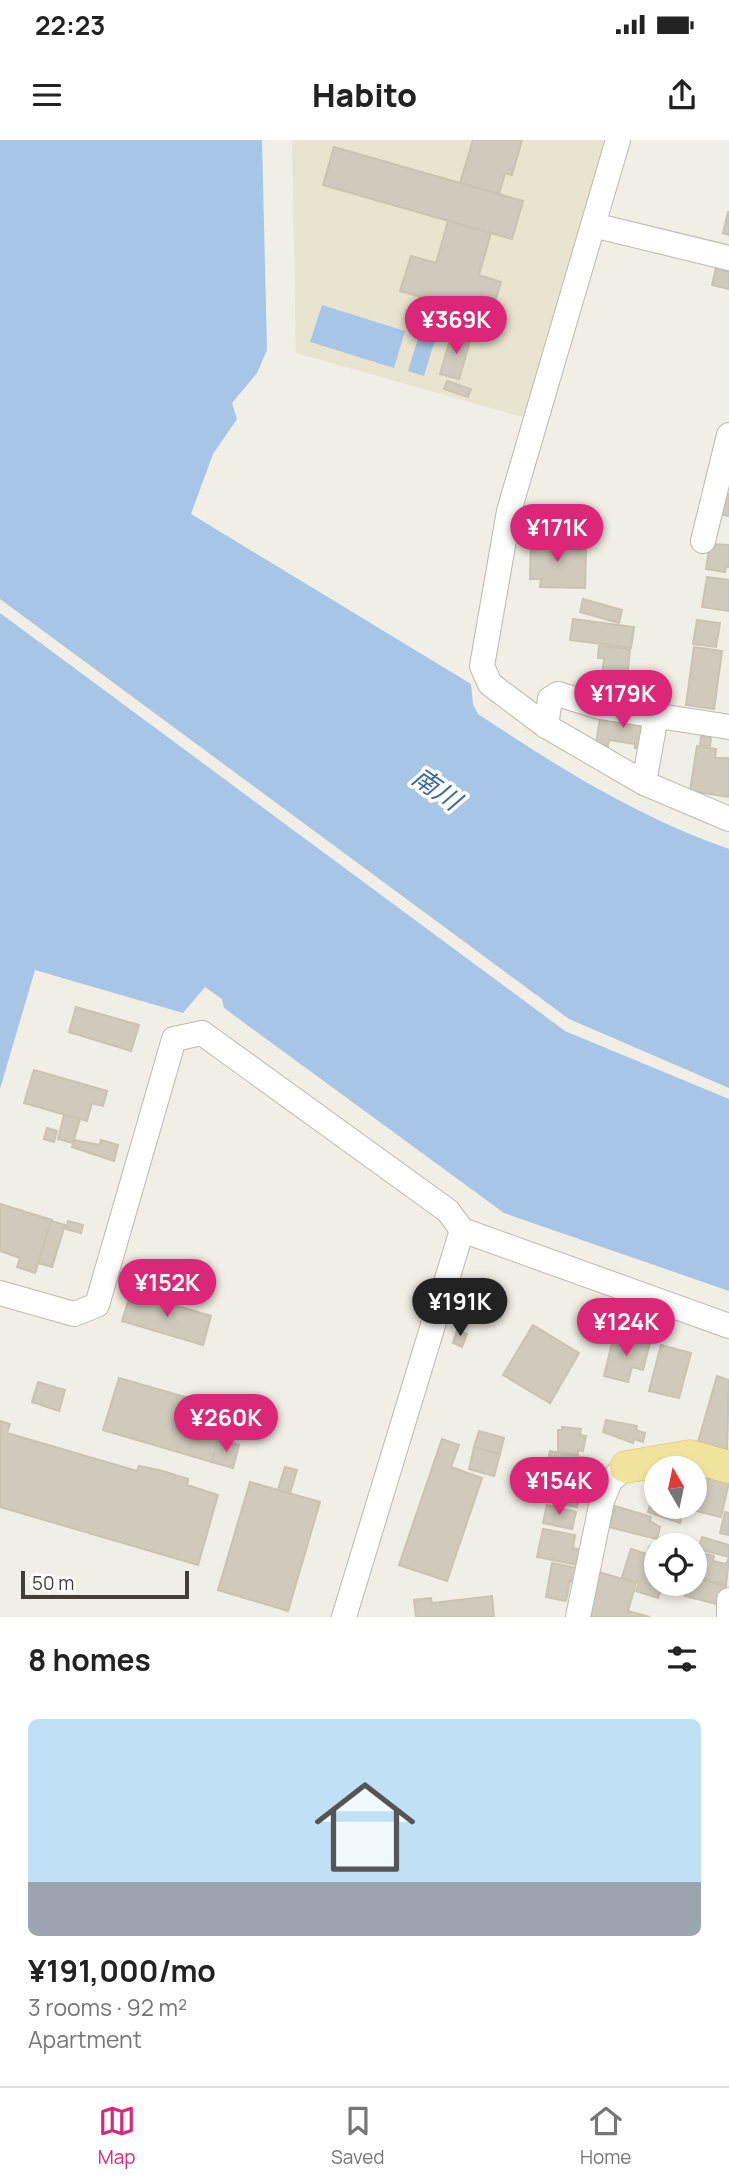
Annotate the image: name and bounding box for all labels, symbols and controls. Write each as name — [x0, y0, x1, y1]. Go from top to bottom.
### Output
text: 22:23 — [35, 7, 105, 43]
text: Habito — [312, 73, 417, 117]
icon: menu — [28, 76, 66, 114]
icon: share — [663, 76, 701, 114]
pin: ¥369K — [407, 296, 505, 356]
text: ¥369K — [421, 303, 491, 335]
pin: ¥171K — [508, 504, 606, 564]
text: ¥171K — [526, 511, 588, 543]
pin: ¥179K — [574, 670, 672, 730]
text: ¥179K — [590, 677, 656, 709]
water label: 南川 — [405, 758, 471, 819]
pin: ¥152K — [118, 1260, 216, 1319]
text: ¥152K — [134, 1266, 200, 1298]
pin: ¥191K — [411, 1278, 509, 1338]
text: ¥191K — [428, 1285, 492, 1317]
pin: ¥124K — [577, 1298, 675, 1358]
text: ¥124K — [593, 1305, 659, 1337]
pin: ¥260K — [177, 1394, 275, 1454]
text: ¥260K — [190, 1401, 262, 1433]
north arrow — [644, 1456, 707, 1519]
map controls — [644, 1456, 707, 1596]
pin: ¥154K — [510, 1458, 608, 1517]
text: ¥154K — [526, 1464, 592, 1496]
button: locate — [644, 1533, 707, 1596]
scale bar — [21, 1568, 189, 1600]
text: 50 m — [32, 1570, 74, 1596]
text: 8 homes — [28, 1639, 151, 1680]
icon: filters — [663, 1640, 701, 1678]
icon: home — [302, 1764, 428, 1890]
text: ¥191,000/mo — [28, 1950, 216, 1991]
text: 3 rooms · 92 m² — [28, 1991, 187, 2023]
text: Apartment — [28, 2023, 142, 2055]
tab: Map — [98, 2102, 136, 2170]
tab: Saved — [331, 2102, 385, 2170]
tab: Home — [580, 2102, 631, 2170]

